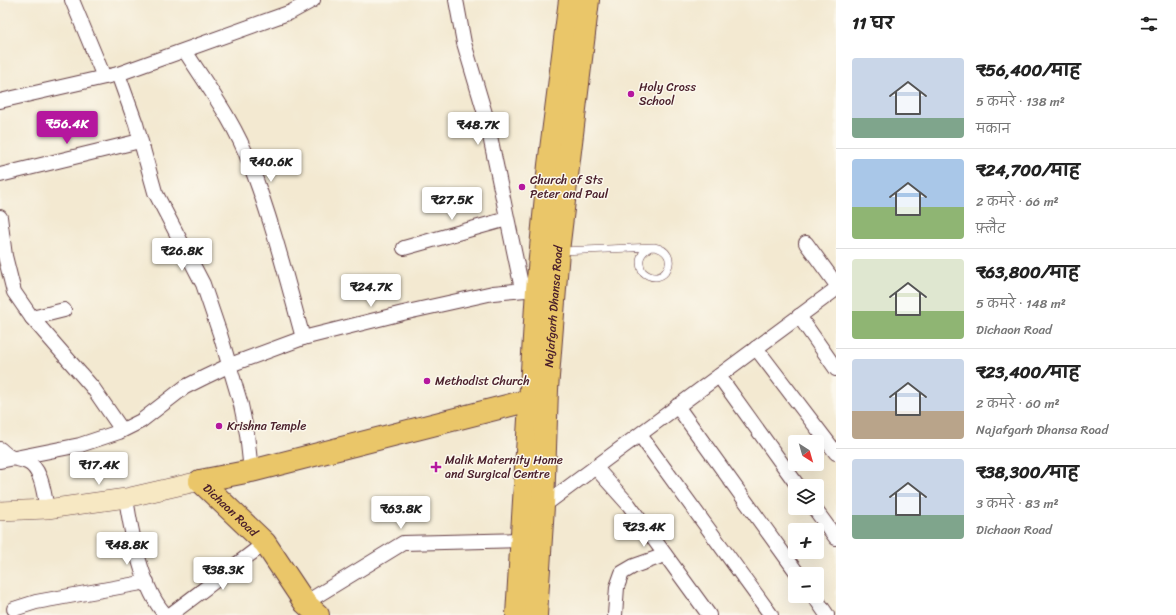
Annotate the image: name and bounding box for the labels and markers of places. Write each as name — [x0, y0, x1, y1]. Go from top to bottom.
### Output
place label: Holy Cross School — [639, 76, 696, 112]
marker: Holy Cross School — [626, 89, 636, 99]
pin: ₹56.4K — [34, 111, 100, 145]
pin: ₹48.7K — [445, 112, 511, 146]
pin: ₹40.6K — [238, 149, 304, 183]
place label: Church of Sts Peter and Paul — [530, 169, 609, 205]
marker: Church of Sts Peter and Paul — [517, 182, 527, 192]
pin: ₹27.5K — [419, 187, 485, 221]
pin: ₹26.8K — [149, 238, 215, 272]
pin: ₹24.7K — [338, 274, 404, 308]
place label: Methodist Church — [435, 370, 530, 392]
marker: Methodist Church — [422, 376, 432, 386]
place label: Krishna Temple — [227, 415, 306, 437]
marker: Krishna Temple — [214, 421, 224, 431]
place label: Malik Maternity Home and Surgical Centre — [445, 449, 563, 485]
pin: ₹17.4K — [66, 452, 132, 486]
marker: Malik Maternity Home and Surgical Centre — [430, 461, 442, 473]
pin: ₹63.8K — [368, 496, 434, 530]
pin: ₹23.4K — [611, 514, 677, 548]
pin: ₹48.8K — [94, 532, 160, 566]
pin: ₹38.3K — [190, 557, 256, 591]

